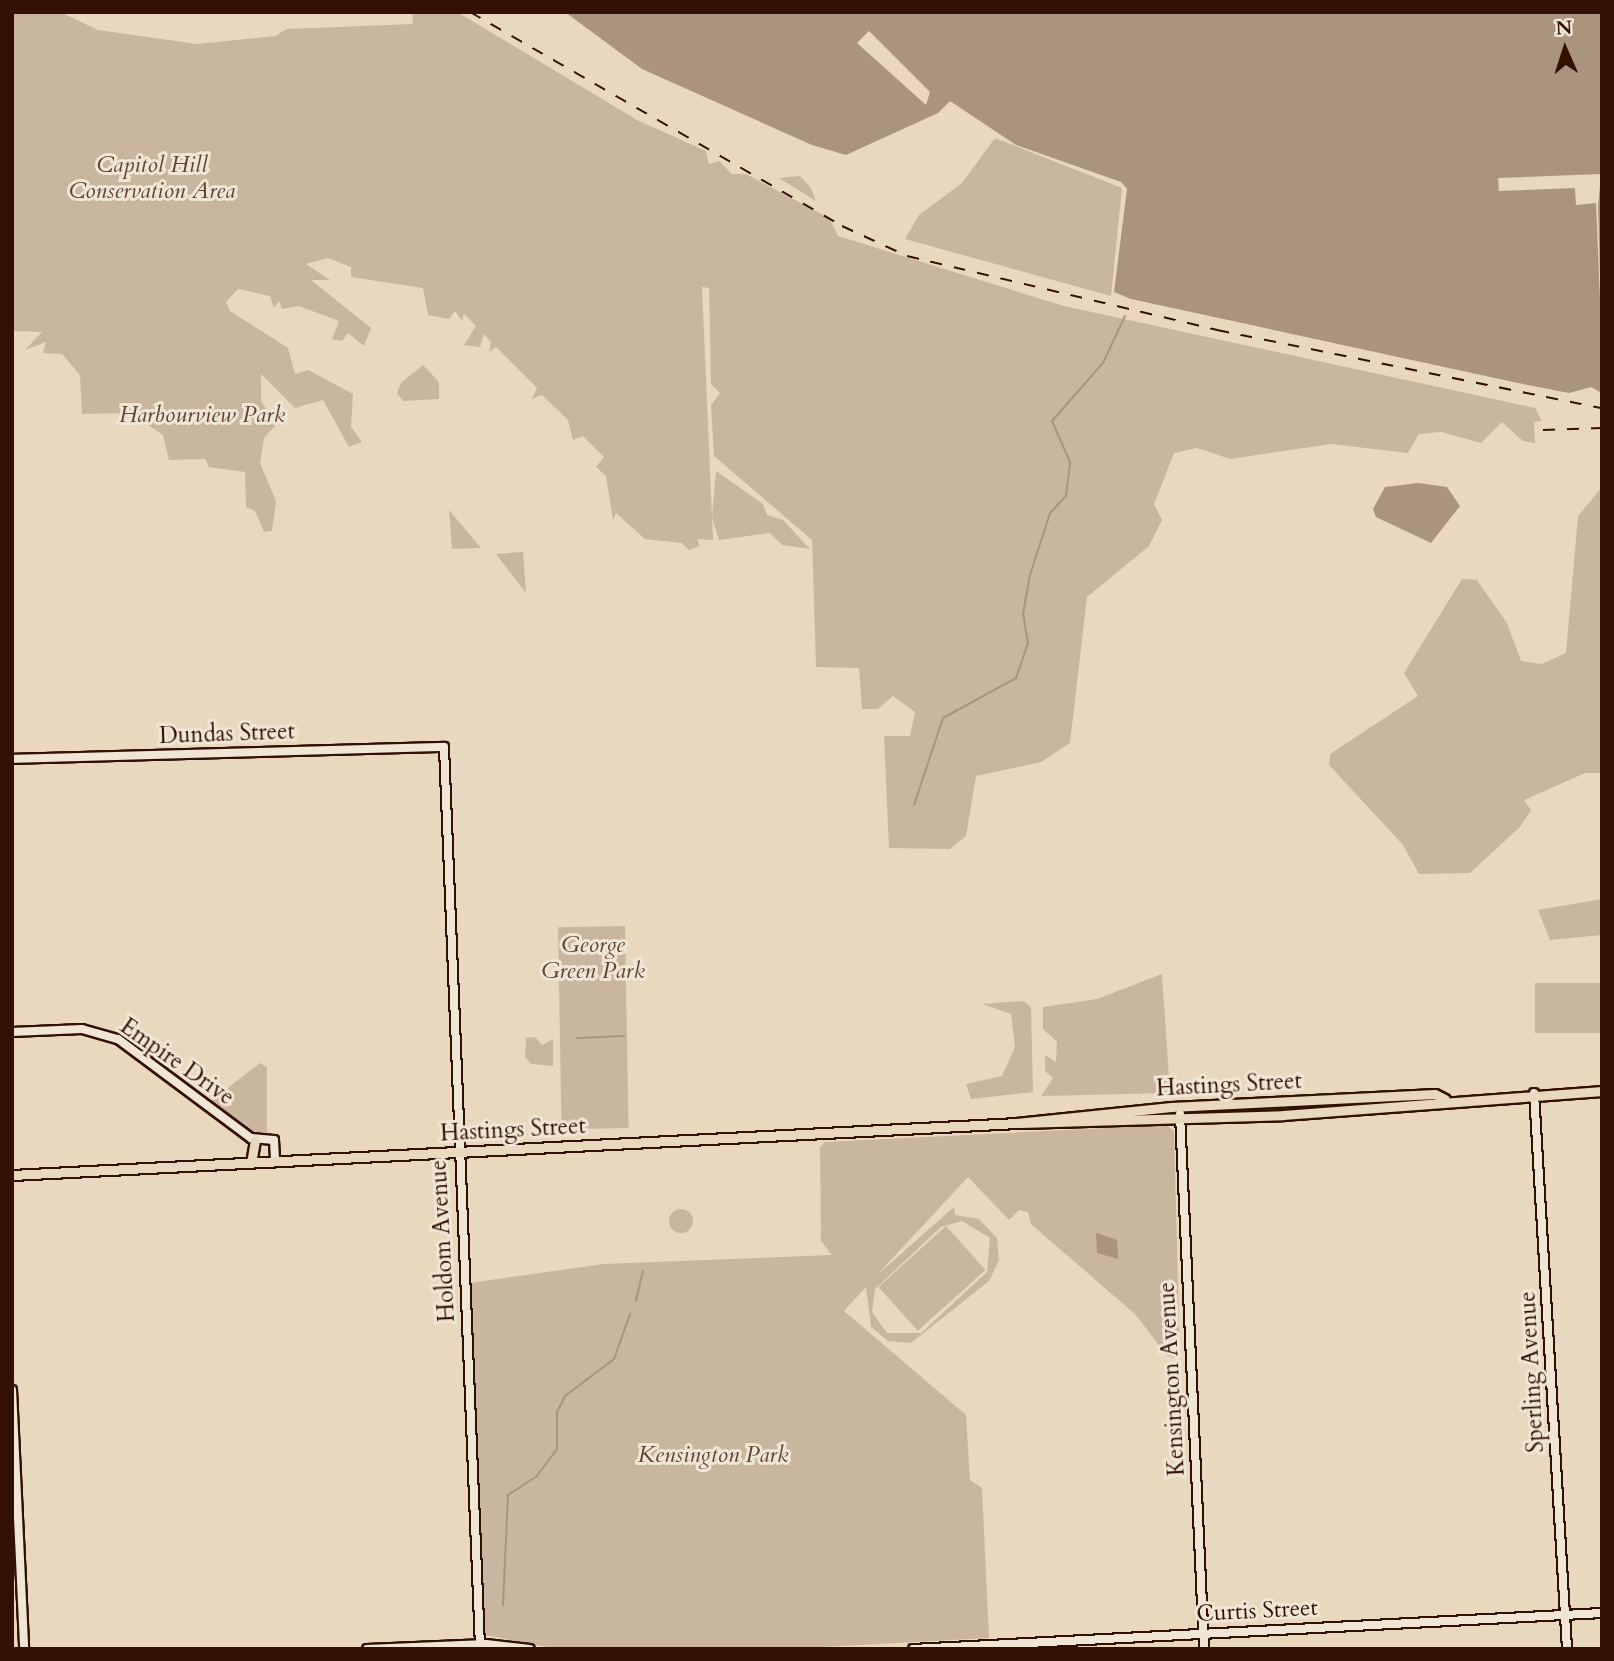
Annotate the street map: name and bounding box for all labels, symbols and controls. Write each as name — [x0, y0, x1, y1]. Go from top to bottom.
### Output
north arrow — [1530, 14, 1600, 84]
text: N — [1555, 15, 1573, 41]
park label: Capitol Hill Conservation Area — [69, 151, 235, 205]
park label: Harbourview Park — [119, 401, 285, 429]
street label: Dundas Street — [159, 718, 295, 750]
park label: George Green Park — [541, 931, 645, 985]
street label: Empire Drive — [115, 1013, 239, 1111]
street label: Hastings Street — [1155, 1067, 1303, 1103]
street label: Hastings Street — [439, 1112, 587, 1148]
street label: Holdom Avenue — [425, 1159, 461, 1323]
street label: Kensington Avenue — [1153, 1281, 1191, 1477]
street label: Sperling Avenue — [1514, 1291, 1550, 1453]
park label: Kensington Park — [638, 1441, 788, 1469]
street label: Curtis Street — [1196, 1594, 1318, 1628]

